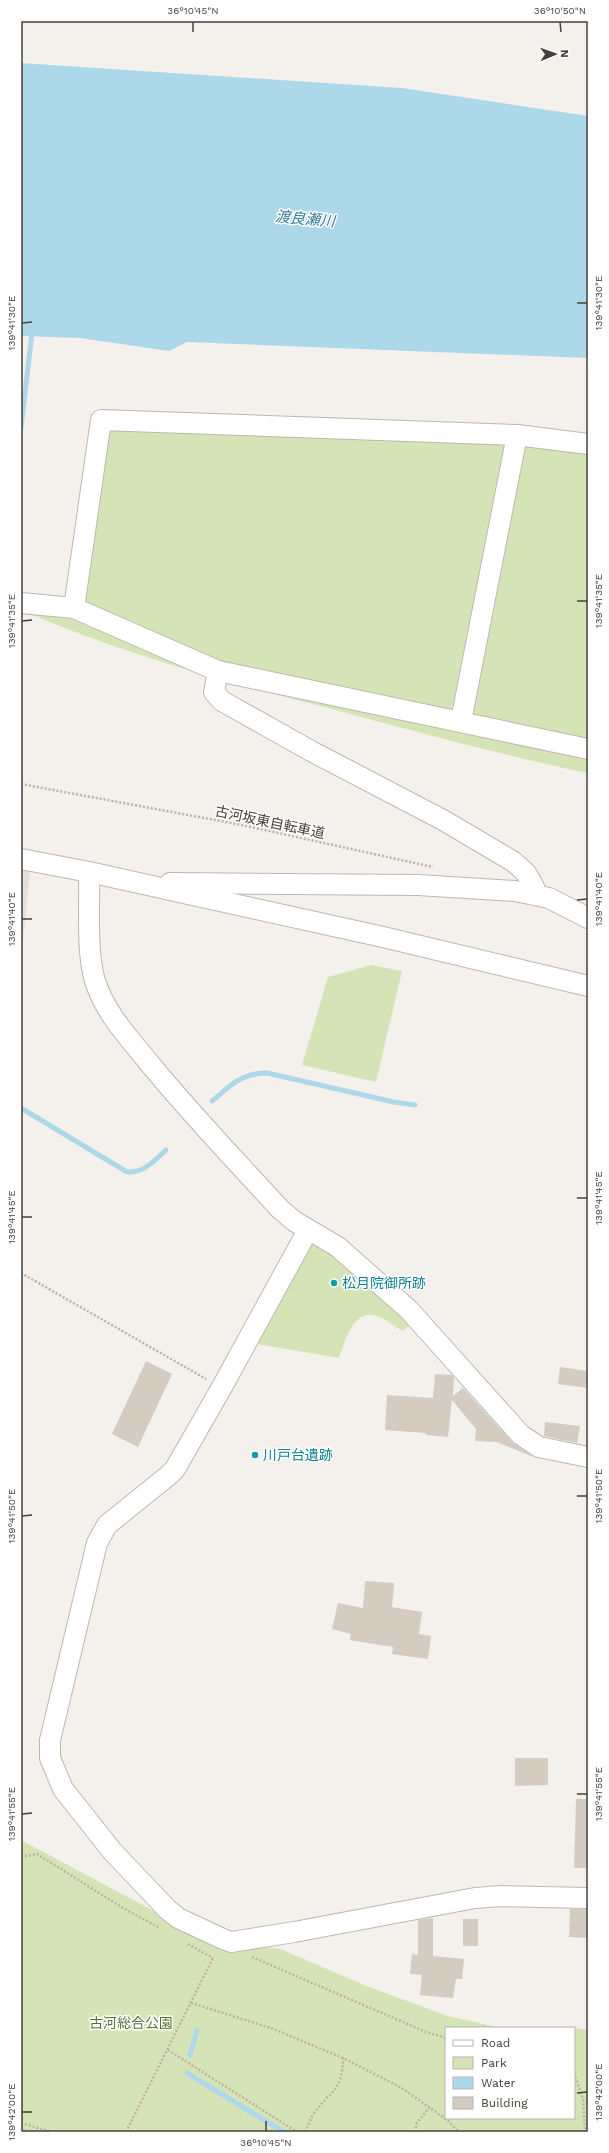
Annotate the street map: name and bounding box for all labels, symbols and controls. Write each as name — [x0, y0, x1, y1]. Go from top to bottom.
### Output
text: 36°10'45"N — [167, 5, 219, 16]
text: 36°10'50"N — [534, 5, 586, 16]
north arrow — [535, 34, 575, 74]
text: N — [558, 49, 571, 58]
water label: 渡良瀬川 — [274, 207, 338, 231]
text: 139°41'30"E — [593, 276, 604, 330]
text: 139°41'30"E — [6, 296, 17, 350]
text: 139°41'35"E — [593, 574, 604, 628]
text: 139°41'35"E — [6, 594, 17, 648]
street label: 古河坂東自転車道 — [214, 803, 326, 841]
text: 139°41'40"E — [593, 872, 604, 926]
text: 139°41'40"E — [6, 892, 17, 946]
text: 139°41'45"E — [593, 1171, 604, 1225]
text: 139°41'45"E — [6, 1190, 17, 1244]
place label: 松月院御所跡 — [342, 1275, 426, 1291]
marker: 松月院御所跡 — [329, 1278, 339, 1288]
place label: 川戸台遺跡 — [263, 1447, 333, 1463]
marker: 川戸台遺跡 — [250, 1450, 260, 1460]
text: 139°41'50"E — [593, 1469, 604, 1523]
text: 139°41'50"E — [6, 1489, 17, 1543]
text: 139°41'55"E — [593, 1767, 604, 1821]
text: 139°41'55"E — [6, 1787, 17, 1841]
park label: 古河総合公園 — [89, 2015, 173, 2031]
legend — [445, 2027, 575, 2119]
text: Road — [481, 2036, 510, 2050]
text: Park — [481, 2056, 507, 2070]
text: 139°42'00"E — [593, 2063, 604, 2121]
text: Water — [481, 2076, 516, 2090]
text: 139°42'00"E — [6, 2083, 17, 2141]
text: Building — [481, 2096, 528, 2110]
text: 36°10'45"N — [240, 2137, 292, 2148]

